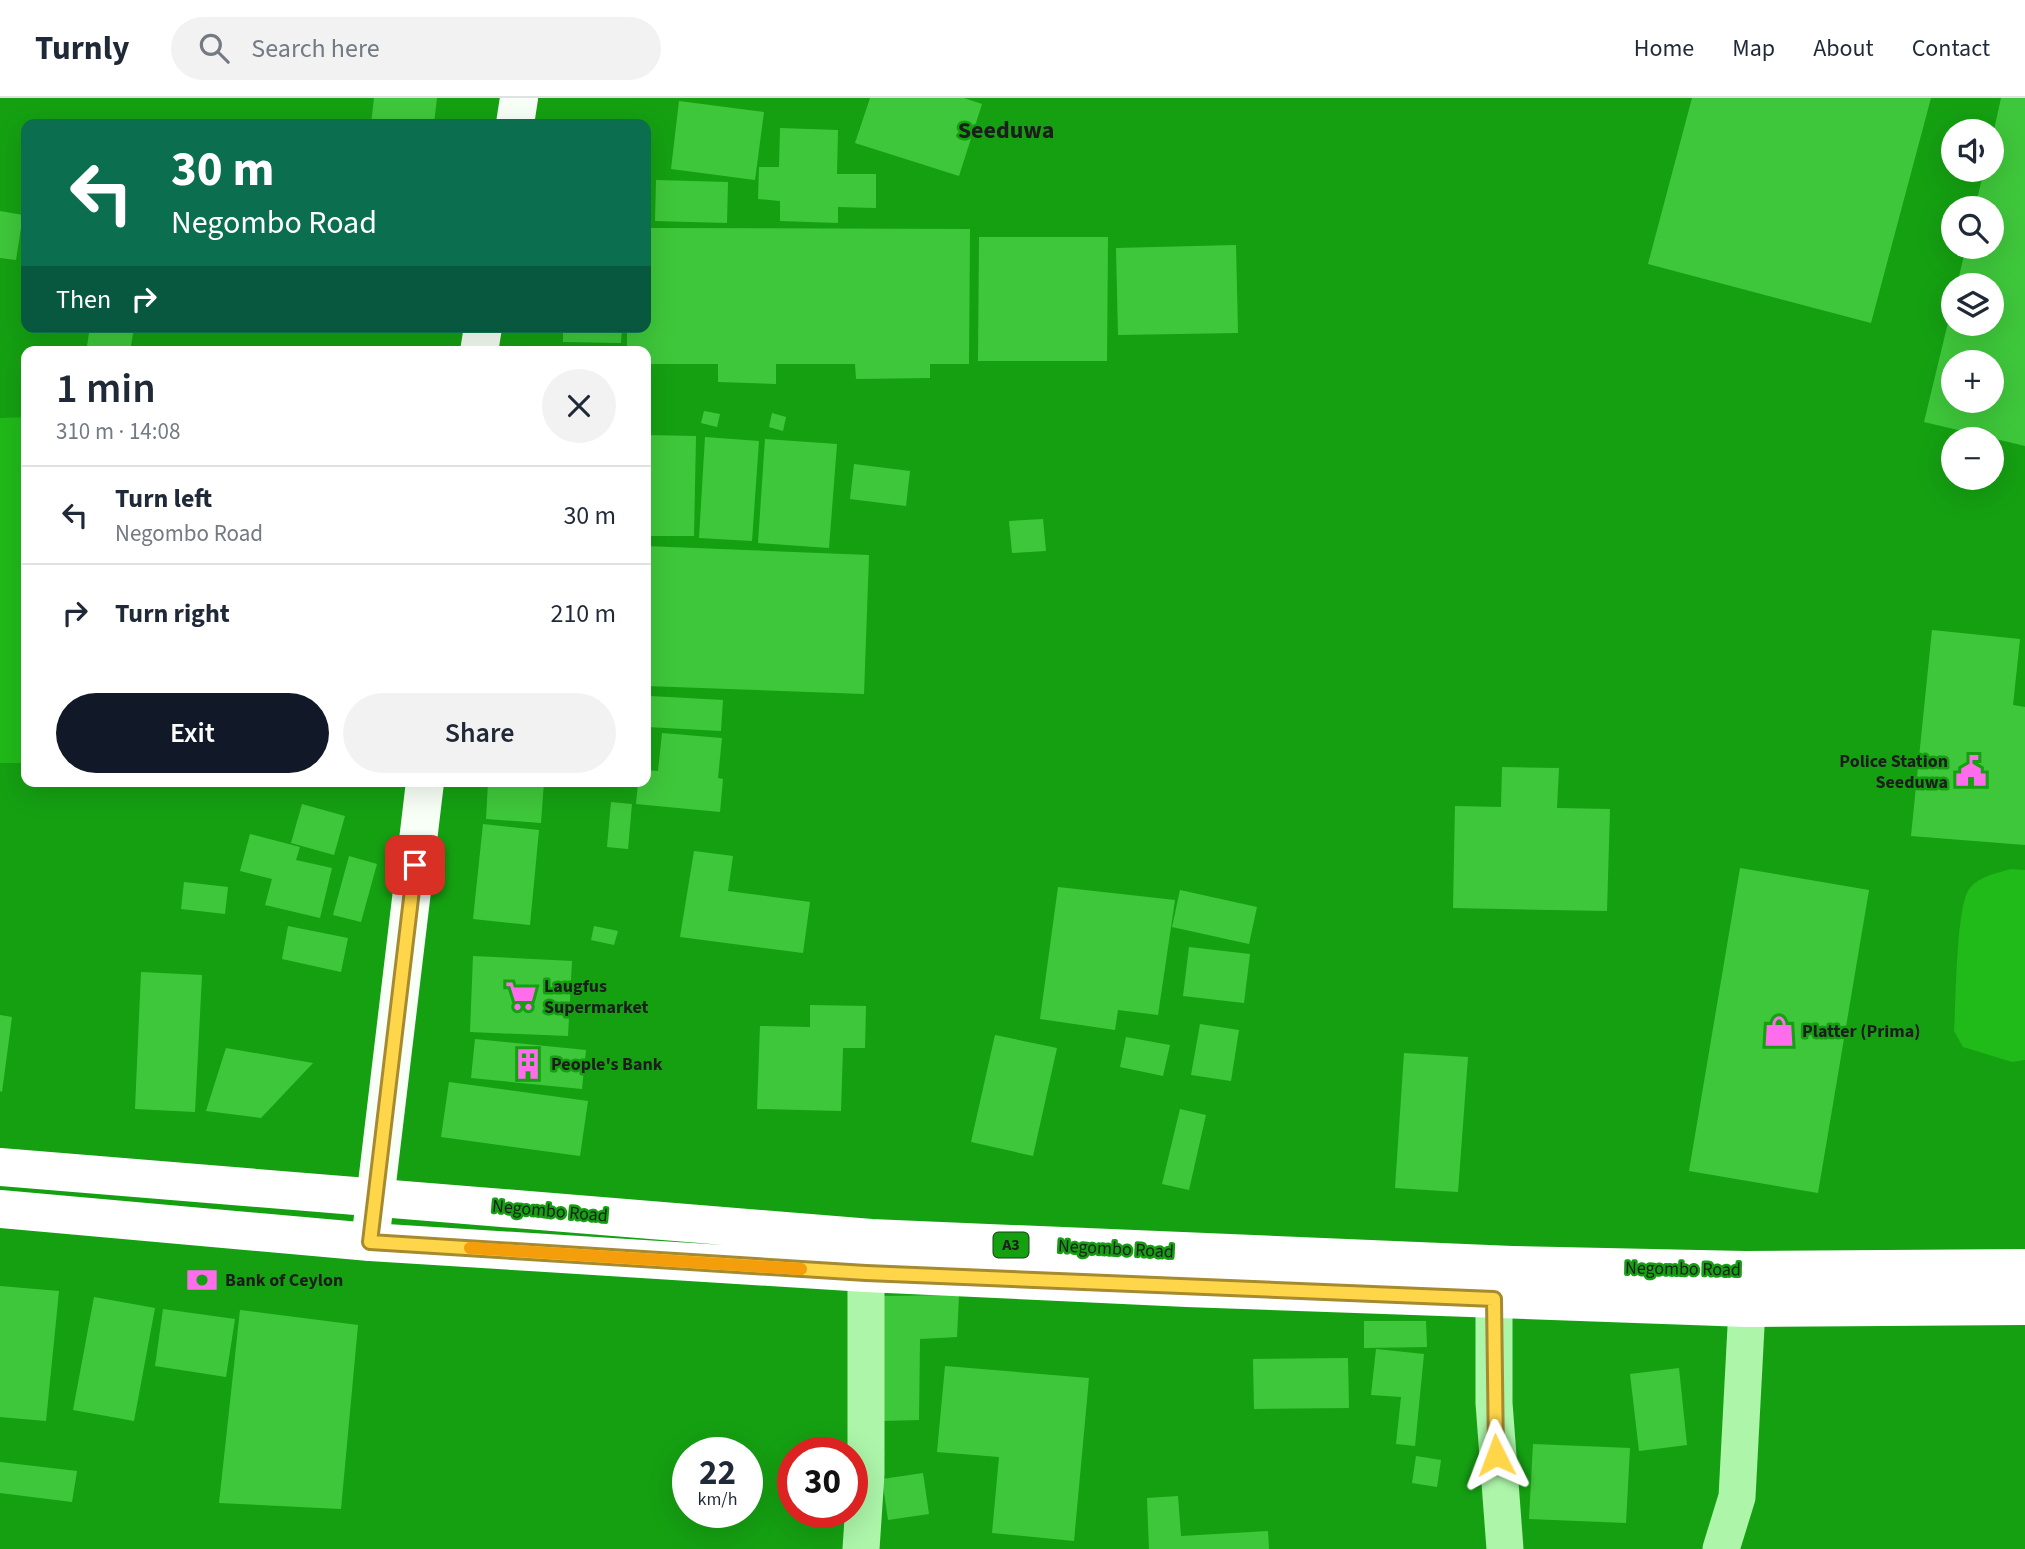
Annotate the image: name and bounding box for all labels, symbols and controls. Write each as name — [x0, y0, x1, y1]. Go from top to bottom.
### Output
search box — [171, 17, 661, 80]
text: Turnly — [35, 25, 129, 72]
icon: search — [195, 29, 233, 67]
text: Search here — [251, 30, 380, 67]
text: Home — [1634, 31, 1694, 66]
text: Map — [1732, 31, 1775, 66]
text: About — [1813, 31, 1874, 66]
text: Contact — [1912, 31, 1990, 66]
district label: Seeduwa — [958, 113, 1054, 148]
map controls — [1941, 119, 2004, 490]
button: sound — [1941, 119, 2004, 182]
text: 30 m — [171, 135, 275, 205]
icon: left — [56, 147, 147, 238]
button: search — [1941, 196, 2004, 259]
text: Negombo Road — [171, 200, 377, 246]
button: layers — [1941, 273, 2004, 336]
icon: right — [125, 280, 163, 318]
text: Then — [56, 281, 111, 318]
button: + — [1941, 350, 2004, 413]
text: 1 min — [56, 359, 156, 419]
button: close — [542, 369, 616, 443]
text: 310 m · 14:08 — [56, 415, 180, 448]
button: − — [1941, 427, 2004, 490]
text: Turn left — [115, 480, 212, 517]
icon: left — [56, 496, 94, 534]
text: 30 m — [563, 497, 616, 534]
text: Negombo Road — [115, 517, 263, 550]
icon: right — [56, 594, 94, 632]
text: Turn right — [115, 595, 230, 632]
text: 210 m — [550, 595, 616, 632]
button: Exit — [56, 693, 329, 773]
button: Share — [343, 693, 616, 773]
place label: Police Station Seeduwa — [1839, 749, 1948, 795]
public building icon: Police Station Seeduwa — [1954, 754, 1988, 788]
pin — [385, 835, 445, 895]
icon: arrive — [396, 846, 434, 884]
place label: Laugfus Supermarket — [544, 974, 649, 1020]
supermarket icon: Laugfus Supermarket — [504, 979, 538, 1013]
shop icon: Platter (Prima) — [1762, 1014, 1796, 1048]
place label: Platter (Prima) — [1802, 1019, 1920, 1044]
building icon: People's Bank — [511, 1047, 545, 1081]
place label: People's Bank — [551, 1052, 663, 1077]
street label: Negombo Road — [491, 1193, 609, 1229]
road number: A3 — [993, 1232, 1028, 1258]
street label: Negombo Road — [1058, 1233, 1174, 1265]
street label: Negombo Road — [1625, 1255, 1741, 1283]
bank icon: Bank of Ceylon — [185, 1263, 219, 1297]
place label: Bank of Ceylon — [225, 1268, 343, 1293]
position arrow — [1459, 1418, 1533, 1492]
speed limit sign: 30 — [777, 1437, 868, 1528]
text: 22 — [699, 1448, 736, 1498]
text: km/h — [698, 1487, 737, 1512]

